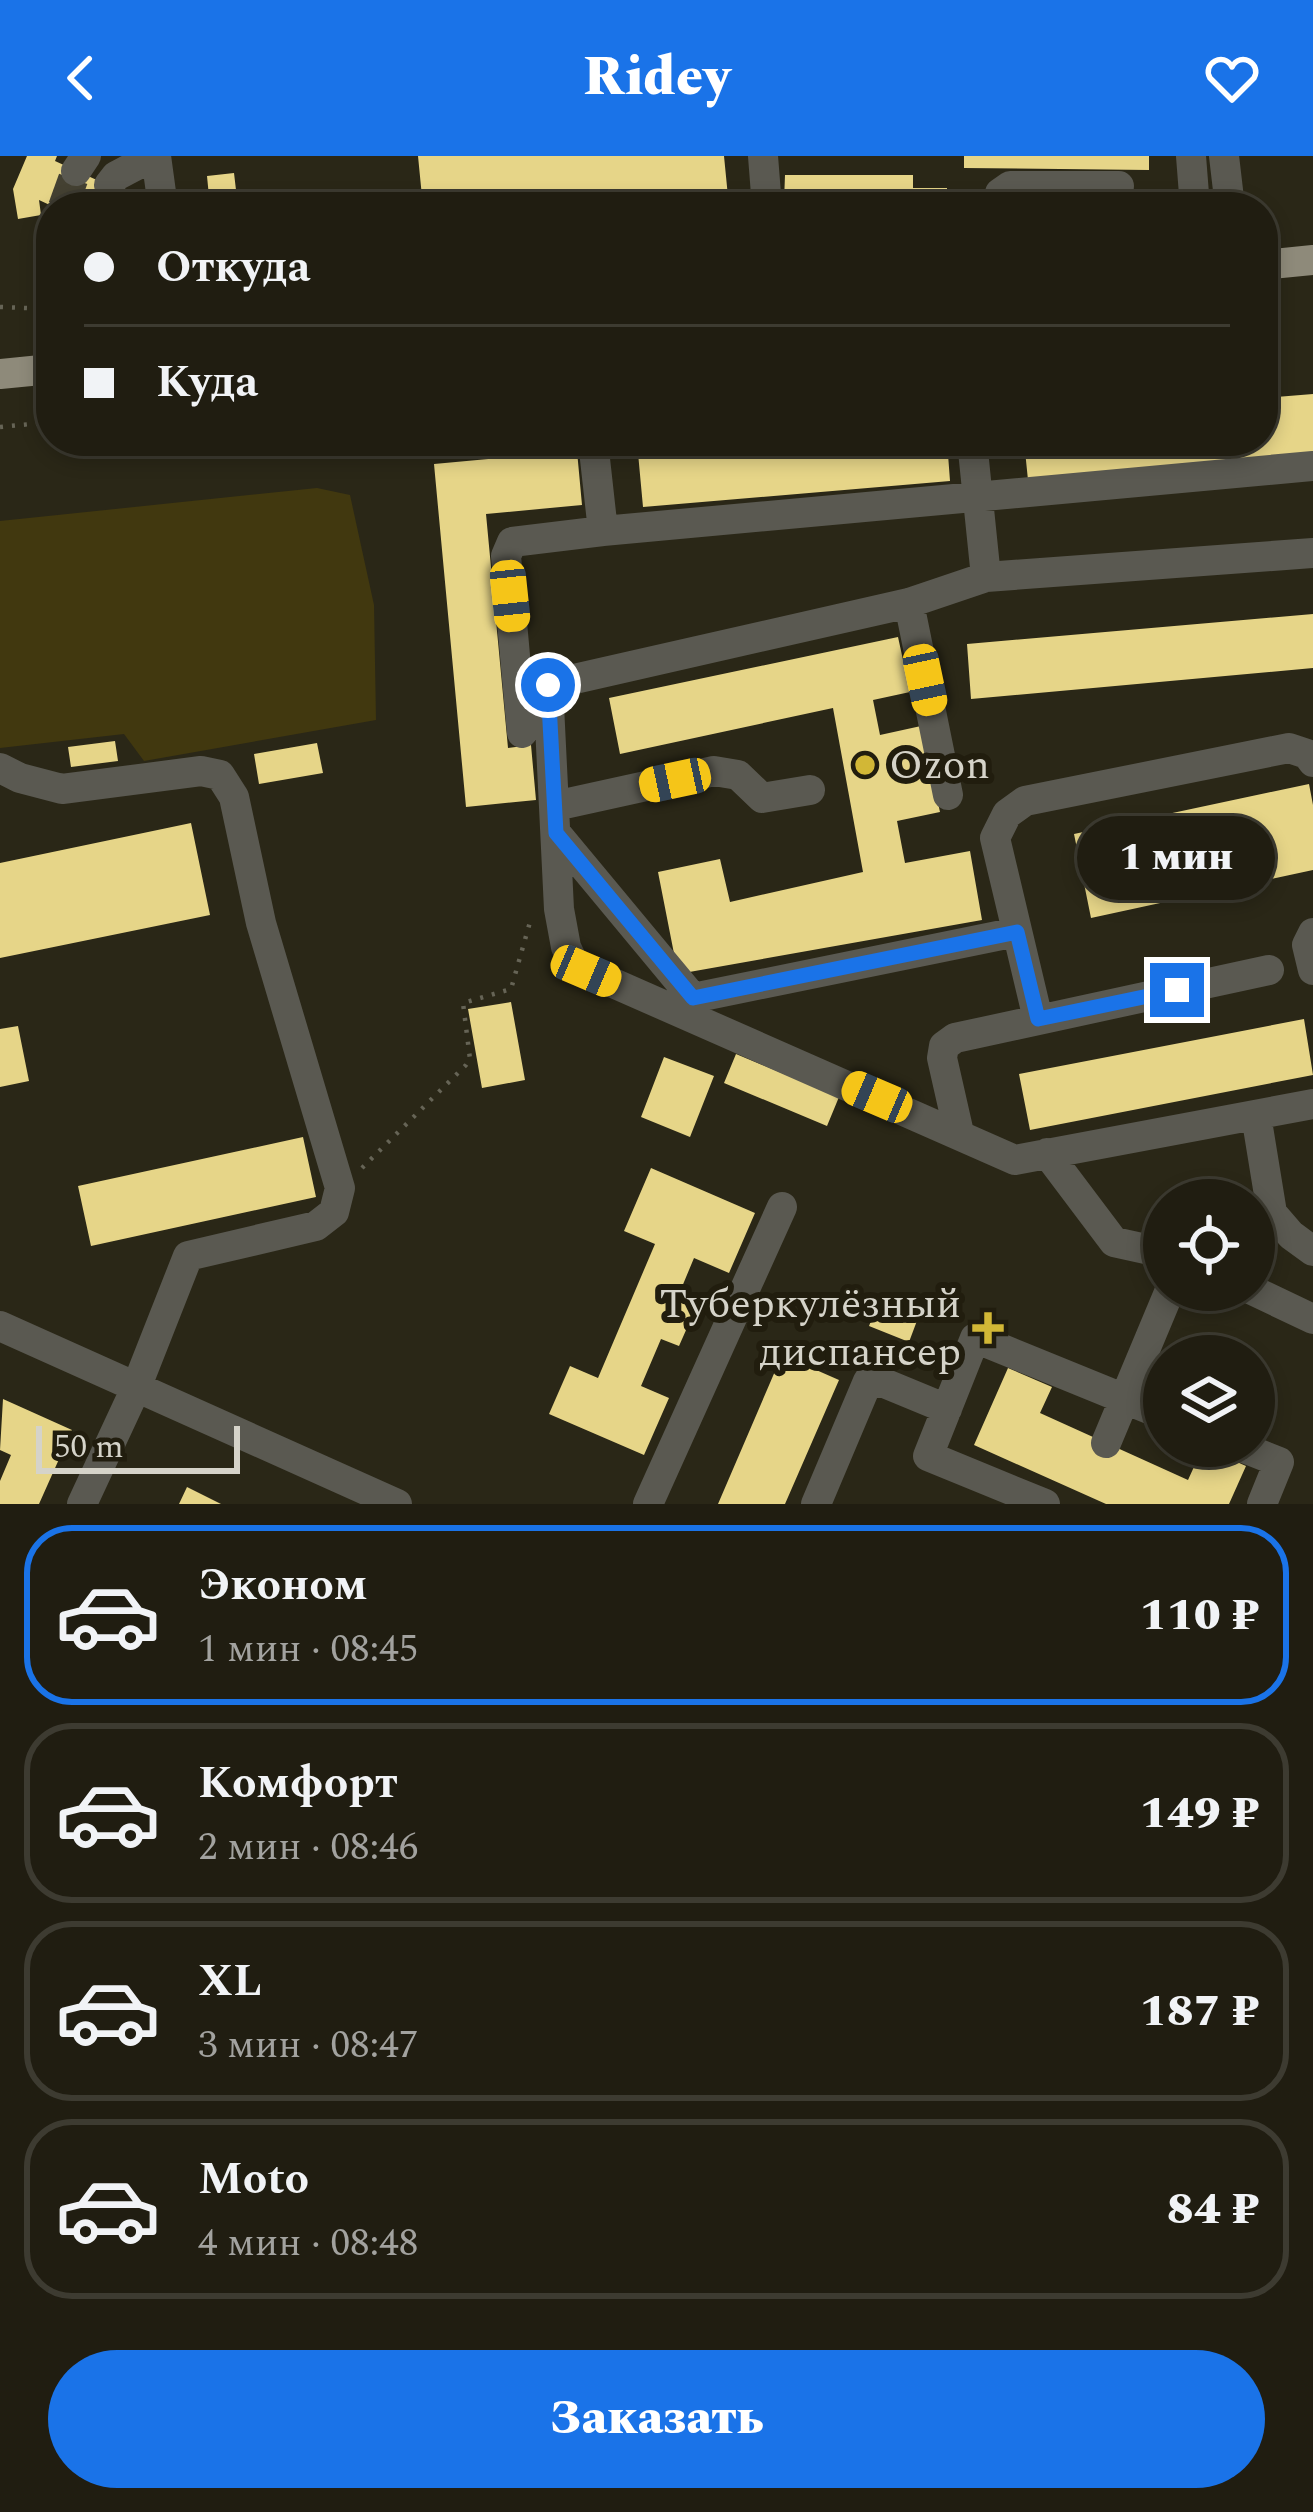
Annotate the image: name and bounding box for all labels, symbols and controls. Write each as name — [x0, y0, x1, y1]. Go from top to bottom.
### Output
text: Ridey — [583, 37, 730, 119]
icon: back — [48, 45, 114, 111]
icon: heart — [1199, 45, 1265, 111]
text: Откуда — [156, 233, 311, 302]
text: Куда — [156, 348, 258, 417]
car — [488, 558, 532, 634]
car — [900, 641, 950, 719]
route start — [521, 658, 575, 712]
place label: Ozon — [889, 734, 990, 797]
marker: Ozon — [852, 752, 878, 778]
car — [636, 755, 714, 805]
callout: 1 мин — [1078, 816, 1276, 900]
text: 1 мин — [1119, 828, 1233, 887]
car — [546, 940, 626, 1002]
route end — [1150, 963, 1204, 1017]
car — [837, 1066, 917, 1128]
map controls — [1143, 1179, 1275, 1467]
button: locate — [1143, 1179, 1275, 1311]
place label: Туберкулёзный диспансер — [659, 1273, 961, 1384]
marker: Туберкулёзный диспансер — [972, 1312, 1004, 1344]
button: layers — [1143, 1335, 1275, 1467]
scale bar — [36, 1420, 240, 1473]
text: 50 m — [54, 1422, 124, 1472]
text: Эконом — [198, 1551, 367, 1620]
icon: car — [54, 1561, 162, 1669]
text: 110 ₽ — [1140, 1581, 1259, 1650]
text: 1 мин · 08:45 — [198, 1620, 418, 1679]
text: Комфорт — [198, 1749, 398, 1818]
icon: car — [54, 1759, 162, 1867]
text: 149 ₽ — [1140, 1779, 1259, 1848]
text: 2 мин · 08:46 — [198, 1818, 418, 1877]
text: XL — [198, 1947, 262, 2016]
icon: car — [54, 1957, 162, 2065]
text: 187 ₽ — [1140, 1977, 1259, 2046]
text: 3 мин · 08:47 — [198, 2016, 418, 2075]
text: Moto — [198, 2145, 309, 2214]
icon: car — [54, 2155, 162, 2263]
text: 84 ₽ — [1167, 2175, 1259, 2244]
text: 4 мин · 08:48 — [198, 2214, 418, 2273]
button: Заказать — [48, 2350, 1265, 2488]

